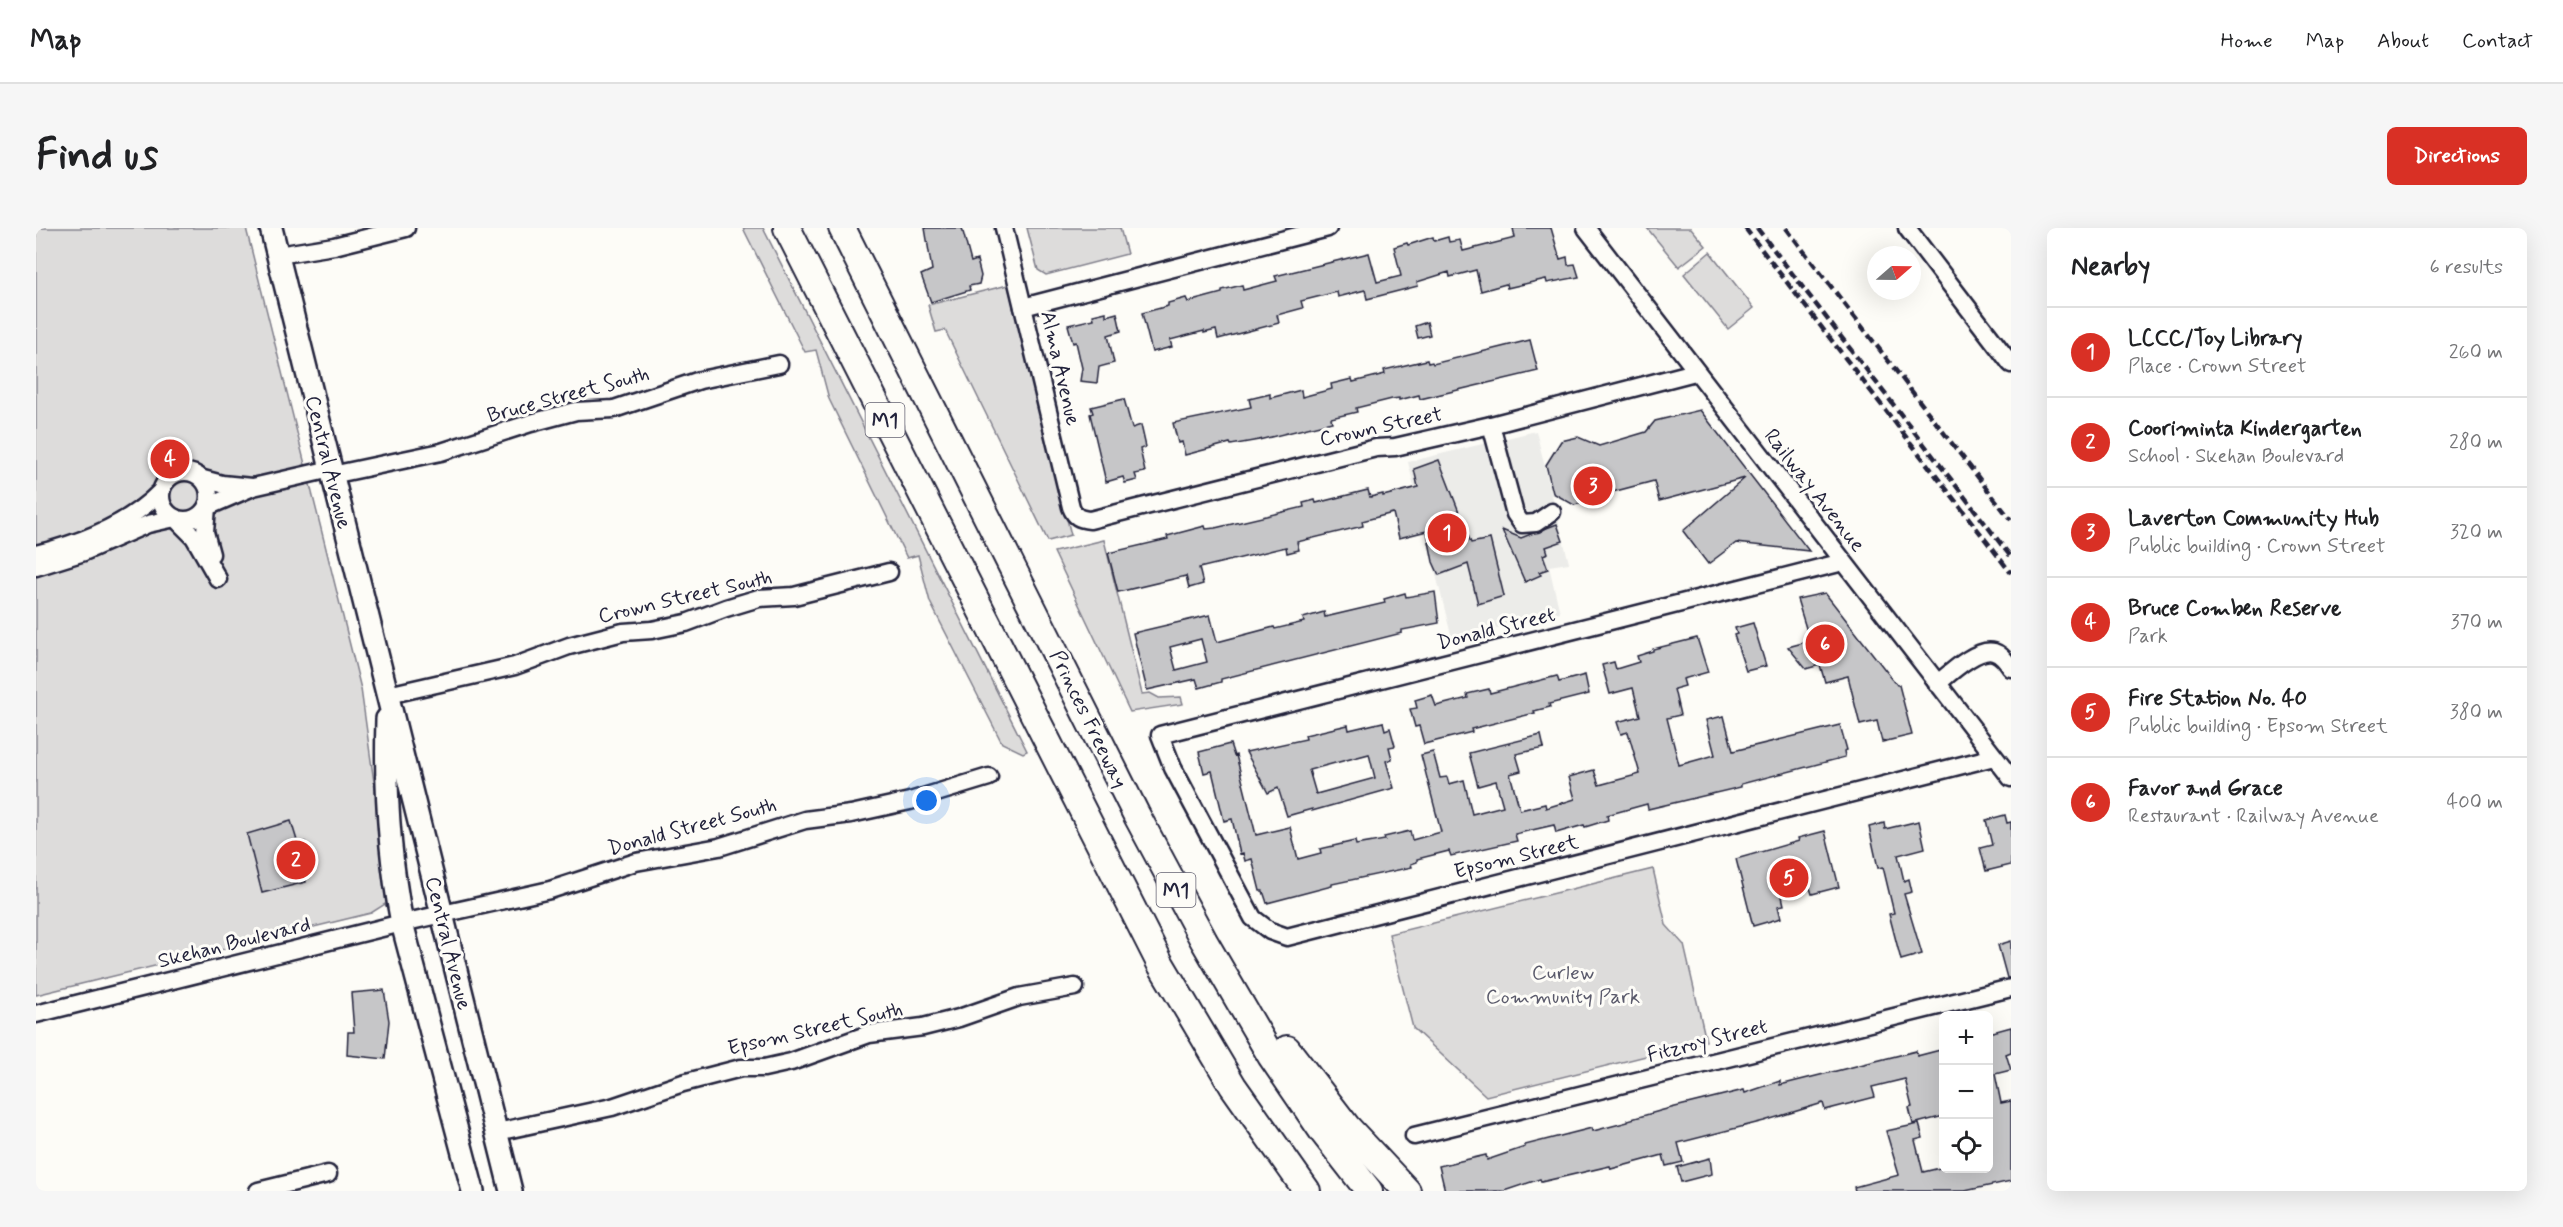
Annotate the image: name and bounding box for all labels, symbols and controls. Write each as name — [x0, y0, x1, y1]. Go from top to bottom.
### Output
text: Map — [30, 23, 81, 60]
text: Home — [2221, 27, 2273, 55]
text: Map — [2306, 27, 2344, 55]
text: About — [2377, 27, 2429, 55]
text: Contact — [2462, 27, 2533, 55]
button: Directions — [2387, 127, 2527, 185]
text: Find us — [36, 129, 158, 184]
north arrow — [1867, 246, 1921, 300]
text: Nearby — [2071, 250, 2150, 284]
text: 6 results — [2430, 254, 2503, 281]
street label: Alma Avenue — [1033, 308, 1087, 429]
text: LCCC/Toy Library — [2128, 325, 2302, 353]
text: 1 — [2086, 339, 2095, 366]
text: 260 m — [2449, 339, 2503, 366]
text: Place · Crown Street — [2128, 353, 2306, 380]
street label: Bruce Street South — [484, 360, 652, 430]
street label: Central Avenue — [298, 393, 358, 532]
street label: Crown Street — [1317, 400, 1445, 454]
road number: M1 — [866, 403, 904, 437]
text: Cooriminta Kindergarten — [2128, 415, 2362, 443]
street label: Railway Avenue — [1757, 423, 1871, 558]
text: 2 — [2086, 429, 2095, 456]
text: 280 m — [2449, 429, 2503, 456]
pin: 4 — [150, 436, 190, 482]
text: School · Skehan Boulevard — [2128, 443, 2344, 470]
pin: 3 — [1574, 464, 1612, 508]
text: Laverton Community Hub — [2128, 505, 2379, 533]
pin: 1 — [1428, 510, 1466, 556]
text: 3 — [2086, 519, 2095, 546]
text: 320 m — [2450, 519, 2503, 546]
text: Public building · Crown Street — [2128, 533, 2386, 560]
street label: Crown Street South — [596, 563, 775, 631]
text: Bruce Comben Reserve — [2128, 595, 2341, 623]
street label: Donald Street — [1434, 601, 1558, 657]
text: 4 — [2085, 609, 2096, 636]
text: 370 m — [2451, 609, 2503, 636]
pin: 6 — [1806, 622, 1844, 666]
text: Park — [2128, 623, 2168, 650]
street label: Princes Freeway — [1043, 646, 1134, 793]
text: Fire Station No. 40 — [2128, 685, 2307, 713]
text: 5 — [2085, 699, 2097, 726]
text: 380 m — [2450, 699, 2503, 726]
text: Public building · Epsom Street — [2128, 713, 2388, 740]
text: Favor and Grace — [2128, 775, 2283, 803]
your location — [912, 786, 941, 815]
text: 6 — [2085, 789, 2096, 816]
text: 400 m — [2447, 789, 2503, 816]
street label: Donald Street South — [605, 791, 780, 863]
text: Restaurant · Railway Avenue — [2128, 803, 2379, 830]
street label: Epsom Street — [1451, 828, 1582, 886]
pin: 2 — [276, 838, 316, 882]
pin: 5 — [1770, 856, 1808, 900]
road number: M1 — [1156, 873, 1196, 907]
street label: Central Avenue — [418, 874, 478, 1013]
street label: Skehan Boulevard — [155, 910, 313, 975]
park label: Curlew Community Park — [1486, 959, 1640, 1011]
street label: Epsom Street South — [725, 995, 906, 1063]
map controls — [1939, 1011, 1993, 1173]
button: + — [1939, 1011, 1993, 1065]
street label: Fitzroy Street — [1644, 1012, 1770, 1069]
button: − — [1939, 1065, 1993, 1119]
button: locate — [1939, 1119, 1993, 1173]

